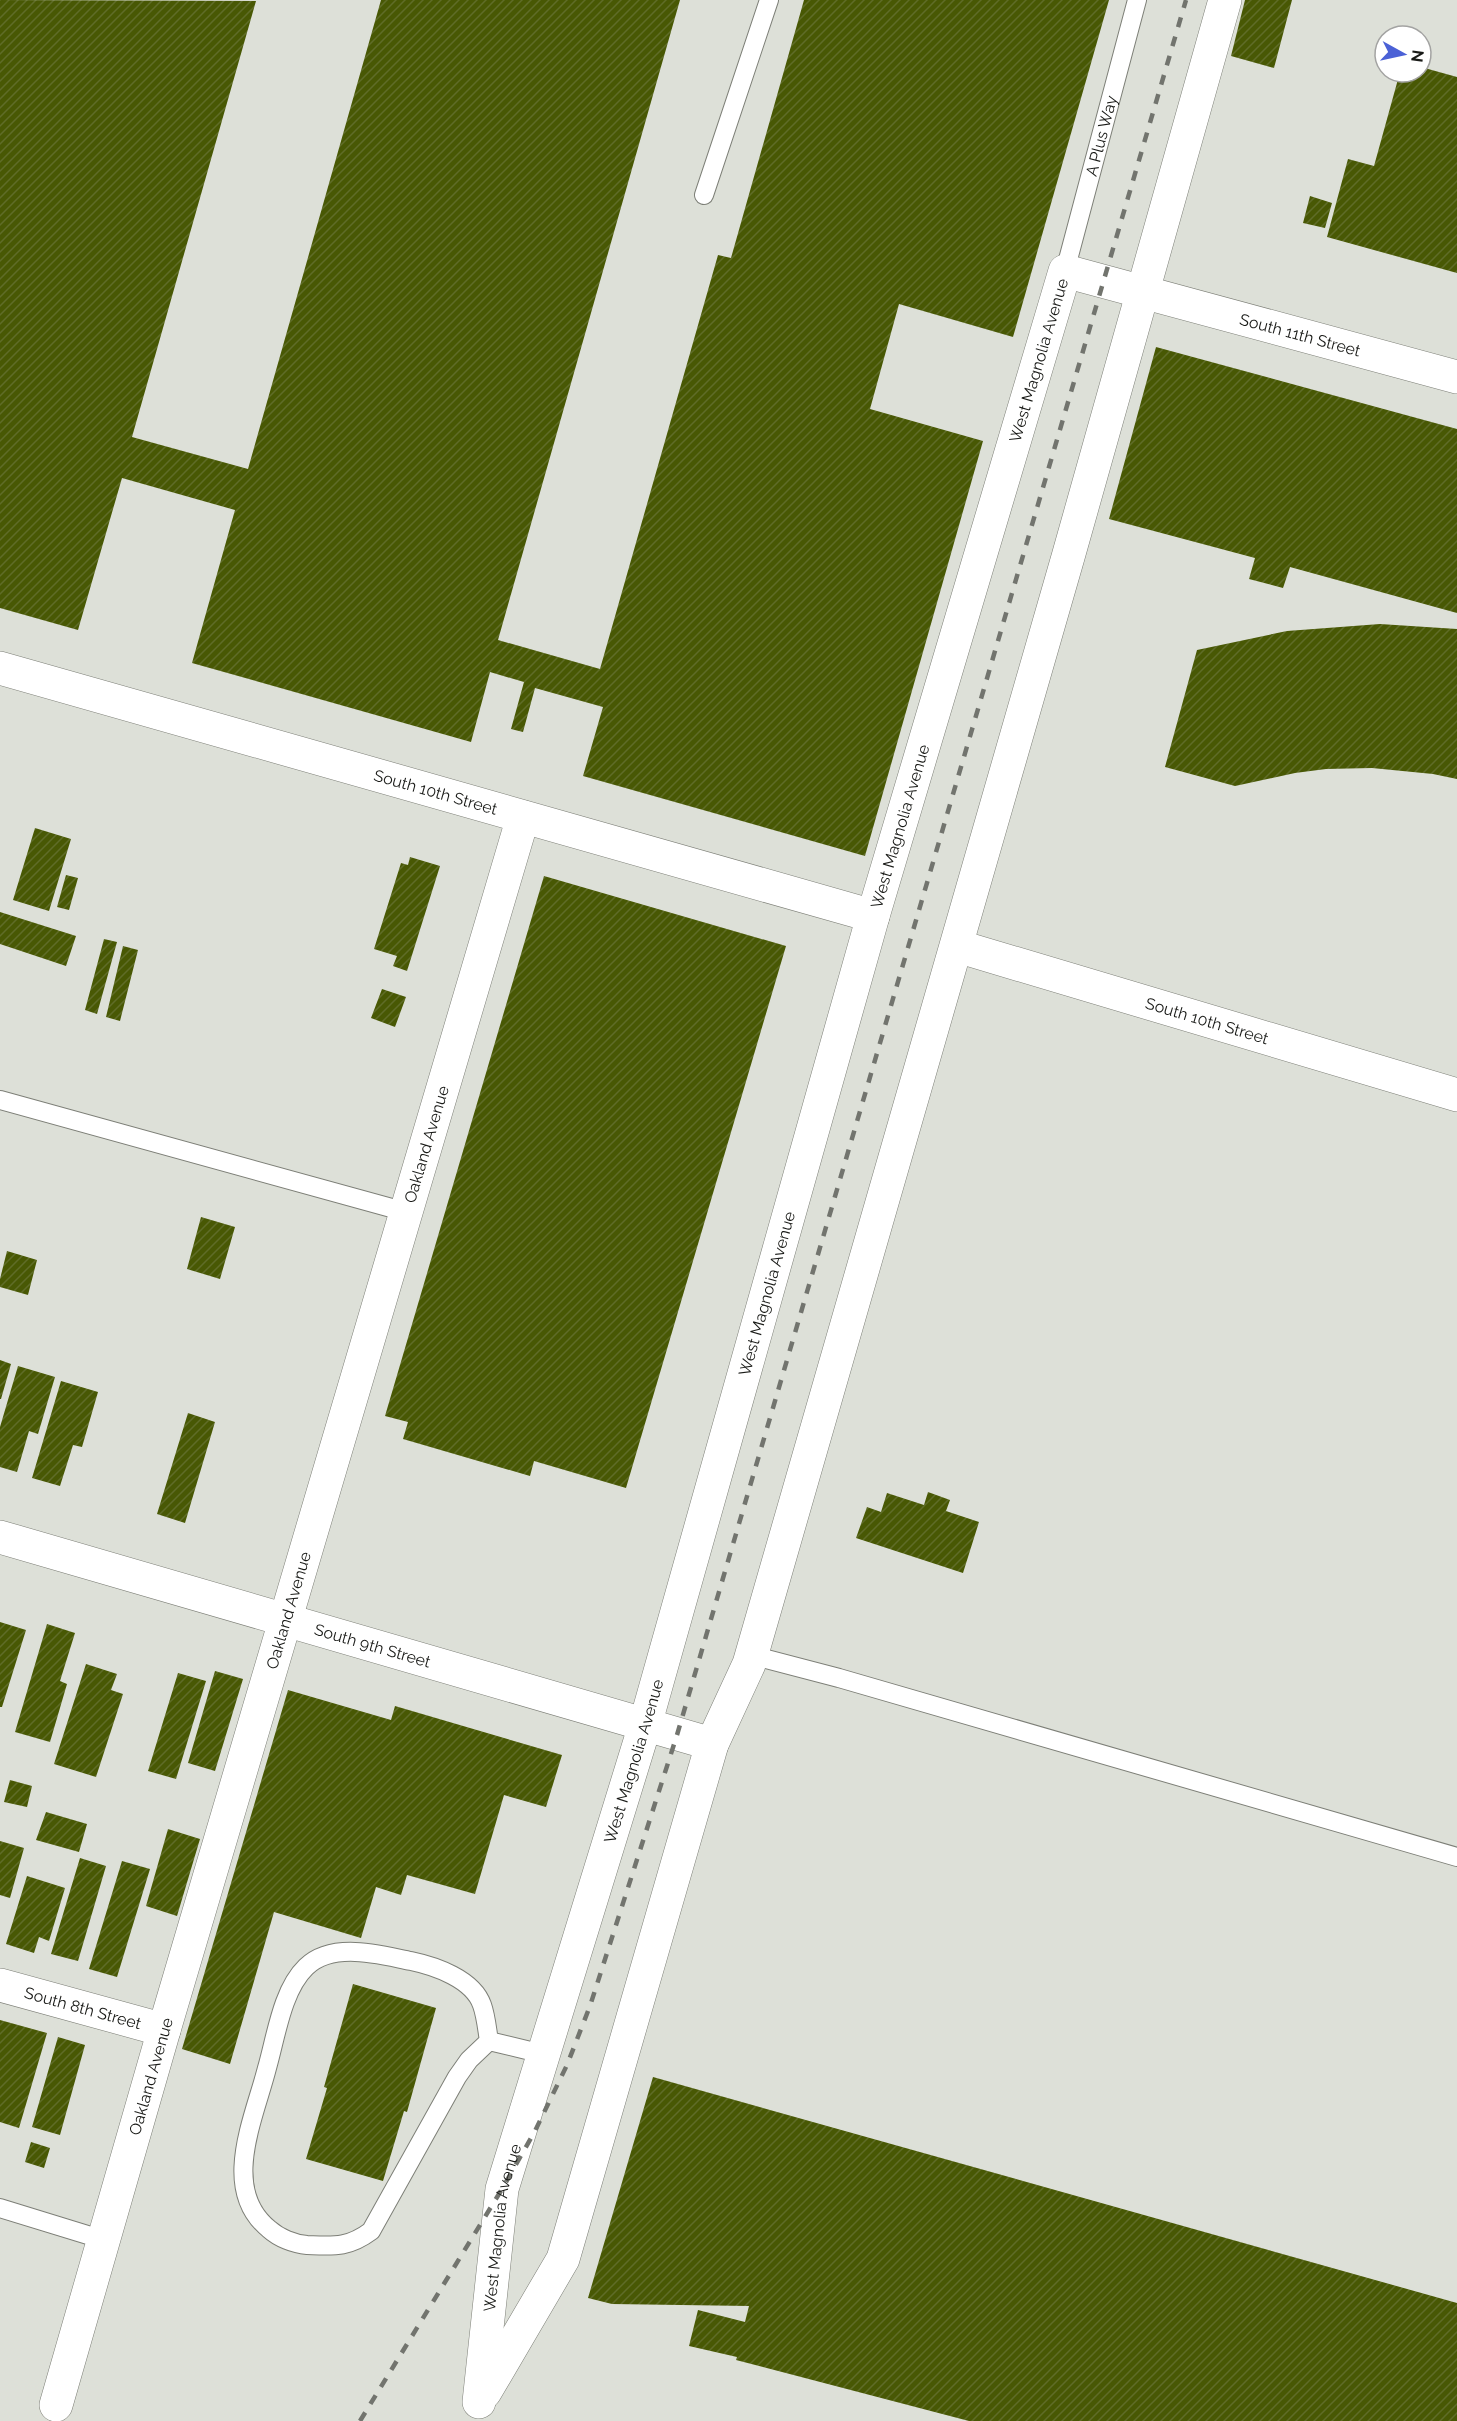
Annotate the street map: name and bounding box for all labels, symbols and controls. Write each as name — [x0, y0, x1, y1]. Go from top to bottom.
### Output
north arrow — [1373, 24, 1433, 84]
text: N — [1407, 49, 1428, 63]
street label: A Plus Way — [1081, 93, 1121, 178]
street label: West Magnolia Avenue — [1005, 276, 1072, 445]
street label: South 11th Street — [1238, 309, 1363, 360]
street label: West Magnolia Avenue — [866, 742, 933, 910]
street label: South 10th Street — [372, 765, 500, 819]
street label: South 10th Street — [1143, 993, 1272, 1048]
street label: Oakland Avenue — [400, 1083, 452, 1205]
street label: West Magnolia Avenue — [734, 1209, 799, 1378]
street label: Oakland Avenue — [262, 1549, 315, 1671]
street label: South 9th Street — [312, 1619, 434, 1671]
street label: West Magnolia Avenue — [600, 1677, 667, 1845]
street label: South 8th Street — [22, 1983, 144, 2033]
street label: Oakland Avenue — [125, 2015, 177, 2137]
street label: West Magnolia Avenue — [479, 2141, 525, 2313]

